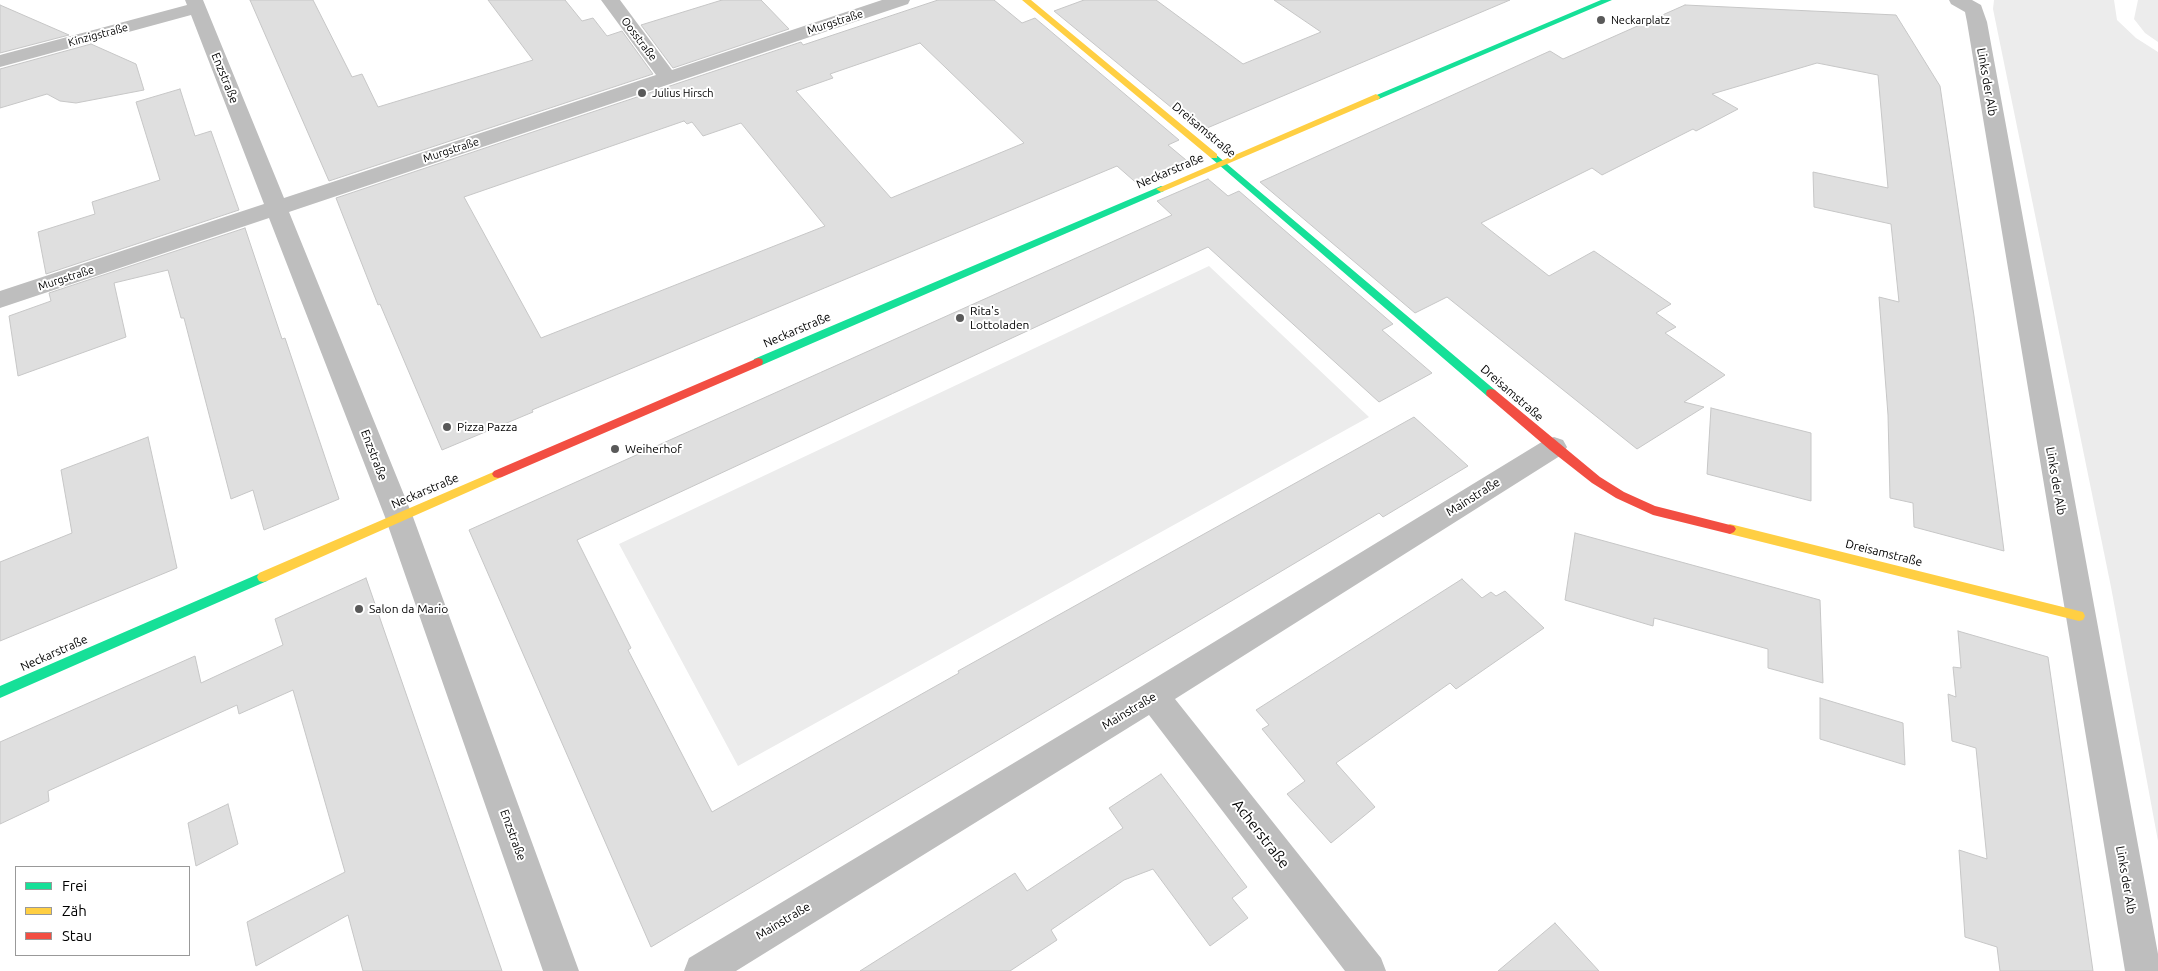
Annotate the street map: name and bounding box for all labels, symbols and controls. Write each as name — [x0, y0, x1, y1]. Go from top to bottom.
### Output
street label: Murgstraße — [805, 7, 865, 37]
place label: Neckarplatz — [1611, 13, 1670, 27]
marker: Neckarplatz — [1595, 14, 1607, 26]
street label: Oosstraße — [618, 15, 660, 63]
street label: Kinzigstraße — [67, 21, 129, 49]
street label: Links der Alb — [1974, 47, 2000, 117]
street label: Enzstraße — [208, 50, 242, 106]
place label: Julius Hirsch — [652, 86, 714, 100]
marker: Julius Hirsch — [636, 87, 648, 99]
street label: Dreisamstraße — [1169, 99, 1239, 161]
street label: Murgstraße — [421, 135, 481, 165]
street label: Neckarstraße — [1134, 150, 1206, 192]
street label: Murgstraße — [36, 263, 96, 293]
place label: Rita's Lottoladen — [970, 304, 1029, 332]
street label: Neckarstraße — [761, 309, 833, 351]
marker: Rita's Lottoladen — [954, 312, 966, 324]
street label: Dreisamstraße — [1478, 362, 1546, 424]
place label: Pizza Pazza — [457, 420, 517, 434]
marker: Pizza Pazza — [441, 421, 453, 433]
street label: Enzstraße — [358, 427, 390, 483]
place label: Weiherhof — [625, 442, 682, 456]
marker: Weiherhof — [609, 443, 621, 455]
street label: Links der Alb — [2043, 446, 2069, 516]
street label: Neckarstraße — [389, 470, 461, 512]
street label: Mainstraße — [1443, 475, 1503, 519]
street label: Dreisamstraße — [1844, 536, 1924, 570]
place label: Salon da Mario — [369, 602, 448, 616]
marker: Salon da Mario — [353, 603, 365, 615]
street label: Neckarstraße — [18, 632, 90, 674]
street label: Mainstraße — [1099, 689, 1159, 733]
street label: Acherstraße — [1229, 796, 1293, 872]
street label: Enzstraße — [497, 807, 529, 863]
street label: Links der Alb — [2113, 845, 2139, 915]
legend — [15, 866, 190, 956]
text: Frei — [62, 877, 87, 894]
street label: Mainstraße — [753, 899, 813, 943]
text: Zäh — [62, 902, 87, 919]
text: Stau — [62, 927, 92, 944]

